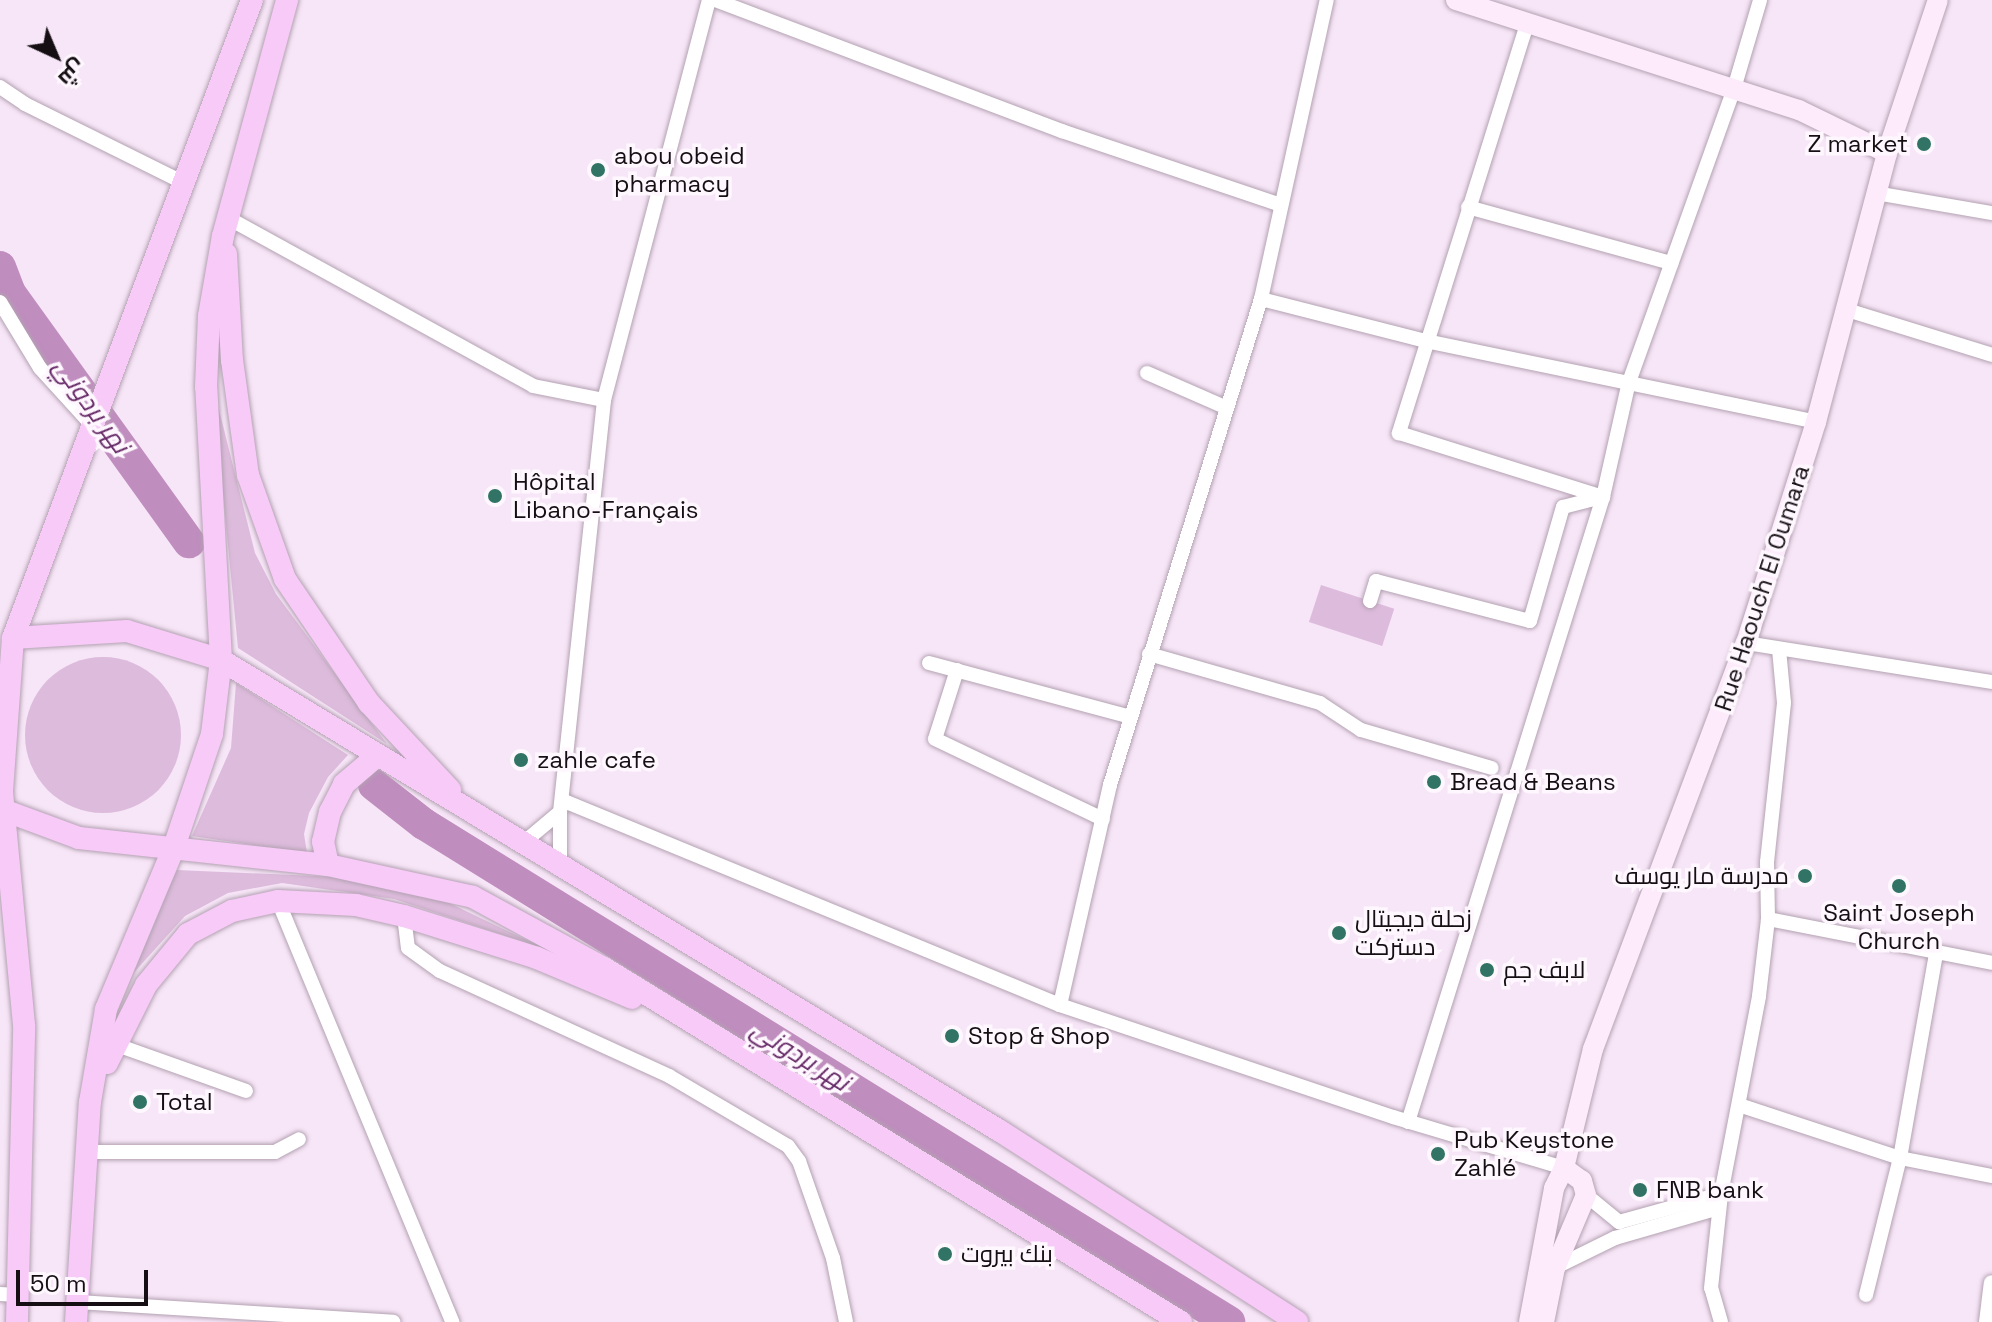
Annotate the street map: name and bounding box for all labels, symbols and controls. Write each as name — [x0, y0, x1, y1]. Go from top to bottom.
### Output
north arrow — [16, 16, 96, 96]
text: ش — [53, 53, 93, 93]
place label: Z market — [1807, 130, 1908, 158]
marker: Z market — [1915, 135, 1933, 153]
place label: abou obeid pharmacy — [614, 142, 745, 198]
marker: abou obeid pharmacy — [589, 161, 607, 179]
water label: نهر بردوني — [46, 352, 136, 460]
street label: Rue Haouch El Oumara — [1709, 461, 1815, 715]
place label: Hôpital Libano-Français — [513, 468, 698, 524]
marker: Hôpital Libano-Français — [484, 485, 506, 507]
place label: zahle cafe — [537, 746, 656, 774]
marker: zahle cafe — [512, 751, 530, 769]
place label: Bread & Beans — [1450, 768, 1616, 796]
marker: Bread & Beans — [1425, 773, 1443, 791]
place label: مدرسة مار يوسف — [1614, 862, 1789, 890]
marker: مدرسة مار يوسف — [1796, 867, 1814, 885]
marker: Saint Joseph Church — [1890, 877, 1908, 895]
place label: Saint Joseph Church — [1823, 899, 1975, 955]
place label: زحلة ديجيتال دستركت — [1355, 905, 1472, 961]
marker: زحلة ديجيتال دستركت — [1330, 924, 1348, 942]
place label: لابف جم — [1503, 956, 1585, 984]
marker: لابف جم — [1478, 961, 1496, 979]
water label: نهر بردوني — [745, 1014, 855, 1098]
place label: Stop & Shop — [968, 1022, 1110, 1050]
marker: Stop & Shop — [943, 1027, 961, 1045]
place label: Total — [156, 1088, 213, 1116]
marker: Total — [131, 1093, 149, 1111]
place label: Pub Keystone Zahlé — [1454, 1126, 1615, 1182]
marker: Pub Keystone Zahlé — [1429, 1145, 1447, 1163]
place label: FNB bank — [1656, 1176, 1764, 1204]
marker: FNB bank — [1631, 1181, 1649, 1199]
place label: بنك بيروت — [961, 1240, 1053, 1268]
marker: بنك بيروت — [936, 1245, 954, 1263]
scale bar — [20, 1254, 152, 1304]
text: 50 m — [30, 1268, 87, 1299]

